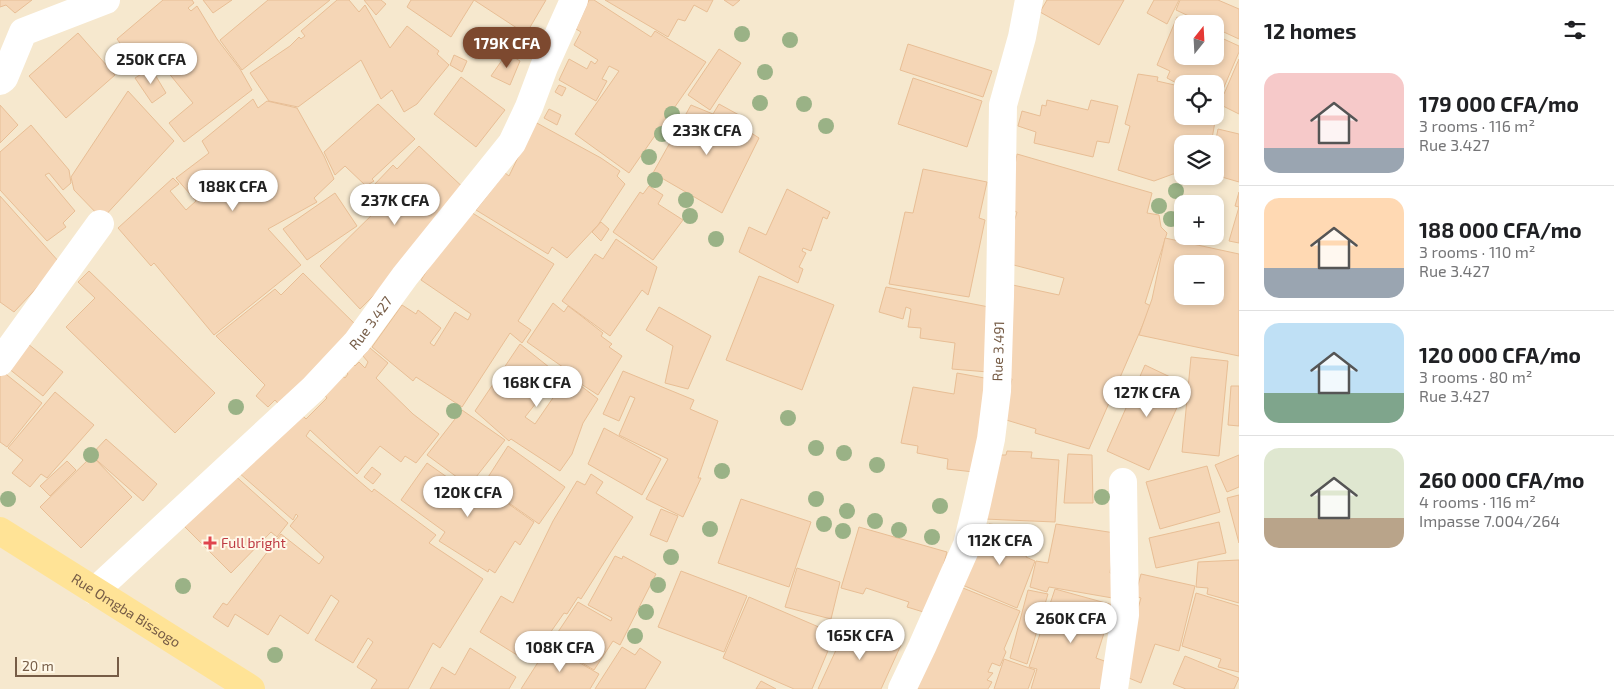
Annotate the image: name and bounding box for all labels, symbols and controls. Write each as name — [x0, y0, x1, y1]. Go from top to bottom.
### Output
north arrow — [1174, 15, 1224, 65]
map controls — [1174, 15, 1224, 305]
icon: filters — [1561, 16, 1589, 44]
text: 12 homes — [1264, 18, 1356, 43]
pin: 179K CFA — [455, 27, 559, 69]
text: 179K CFA — [474, 33, 540, 52]
pin: 250K CFA — [99, 42, 203, 85]
text: 250K CFA — [116, 49, 186, 68]
button: locate — [1174, 75, 1224, 125]
text: 179 000 CFA/mo — [1419, 91, 1579, 116]
icon: home — [1304, 93, 1364, 153]
pin: 233K CFA — [655, 114, 759, 156]
text: 3 rooms · 116 m² — [1419, 116, 1535, 135]
text: 233K CFA — [673, 120, 741, 139]
button: layers — [1174, 135, 1224, 185]
text: Rue 3.427 — [1419, 135, 1490, 154]
pin: 188K CFA — [181, 170, 285, 212]
text: 188K CFA — [199, 176, 267, 195]
pin: 237K CFA — [343, 184, 447, 226]
text: 237K CFA — [361, 190, 429, 209]
button: + — [1174, 195, 1224, 245]
text: 188 000 CFA/mo — [1419, 217, 1582, 242]
icon: home — [1304, 218, 1364, 278]
text: 3 rooms · 110 m² — [1419, 242, 1536, 261]
button: − — [1174, 255, 1224, 305]
text: Rue 3.427 — [1419, 261, 1490, 280]
street label: Rue 3.427 — [345, 293, 395, 353]
street label: Rue 3.491 — [988, 321, 1007, 382]
text: 120 000 CFA/mo — [1419, 342, 1581, 367]
icon: home — [1304, 343, 1364, 403]
pin: 168K CFA — [485, 366, 589, 408]
text: 3 rooms · 80 m² — [1419, 367, 1532, 386]
text: 168K CFA — [503, 372, 571, 391]
pin: 127K CFA — [1095, 376, 1199, 418]
text: 127K CFA — [1114, 382, 1180, 401]
text: Rue 3.427 — [1419, 386, 1490, 405]
text: 260 000 CFA/mo — [1419, 467, 1584, 492]
icon: home — [1304, 468, 1364, 528]
pin: 120K CFA — [416, 476, 520, 518]
text: 120K CFA — [434, 482, 502, 501]
text: 4 rooms · 116 m² — [1419, 492, 1536, 511]
text: Impasse 7.004/264 — [1419, 511, 1560, 530]
pin: 112K CFA — [948, 524, 1052, 566]
text: 112K CFA — [968, 530, 1032, 549]
place label: Full bright — [221, 534, 286, 551]
marker: Full bright — [203, 536, 217, 550]
street label: Rue Omgba Bissogo — [69, 569, 184, 651]
pin: 260K CFA — [1019, 602, 1123, 644]
text: 260K CFA — [1036, 608, 1106, 627]
pin: 165K CFA — [808, 618, 912, 661]
text: 165K CFA — [827, 625, 893, 644]
pin: 108K CFA — [508, 630, 612, 673]
text: 108K CFA — [526, 637, 594, 656]
scale bar — [15, 654, 119, 677]
text: 20 m — [22, 657, 54, 674]

